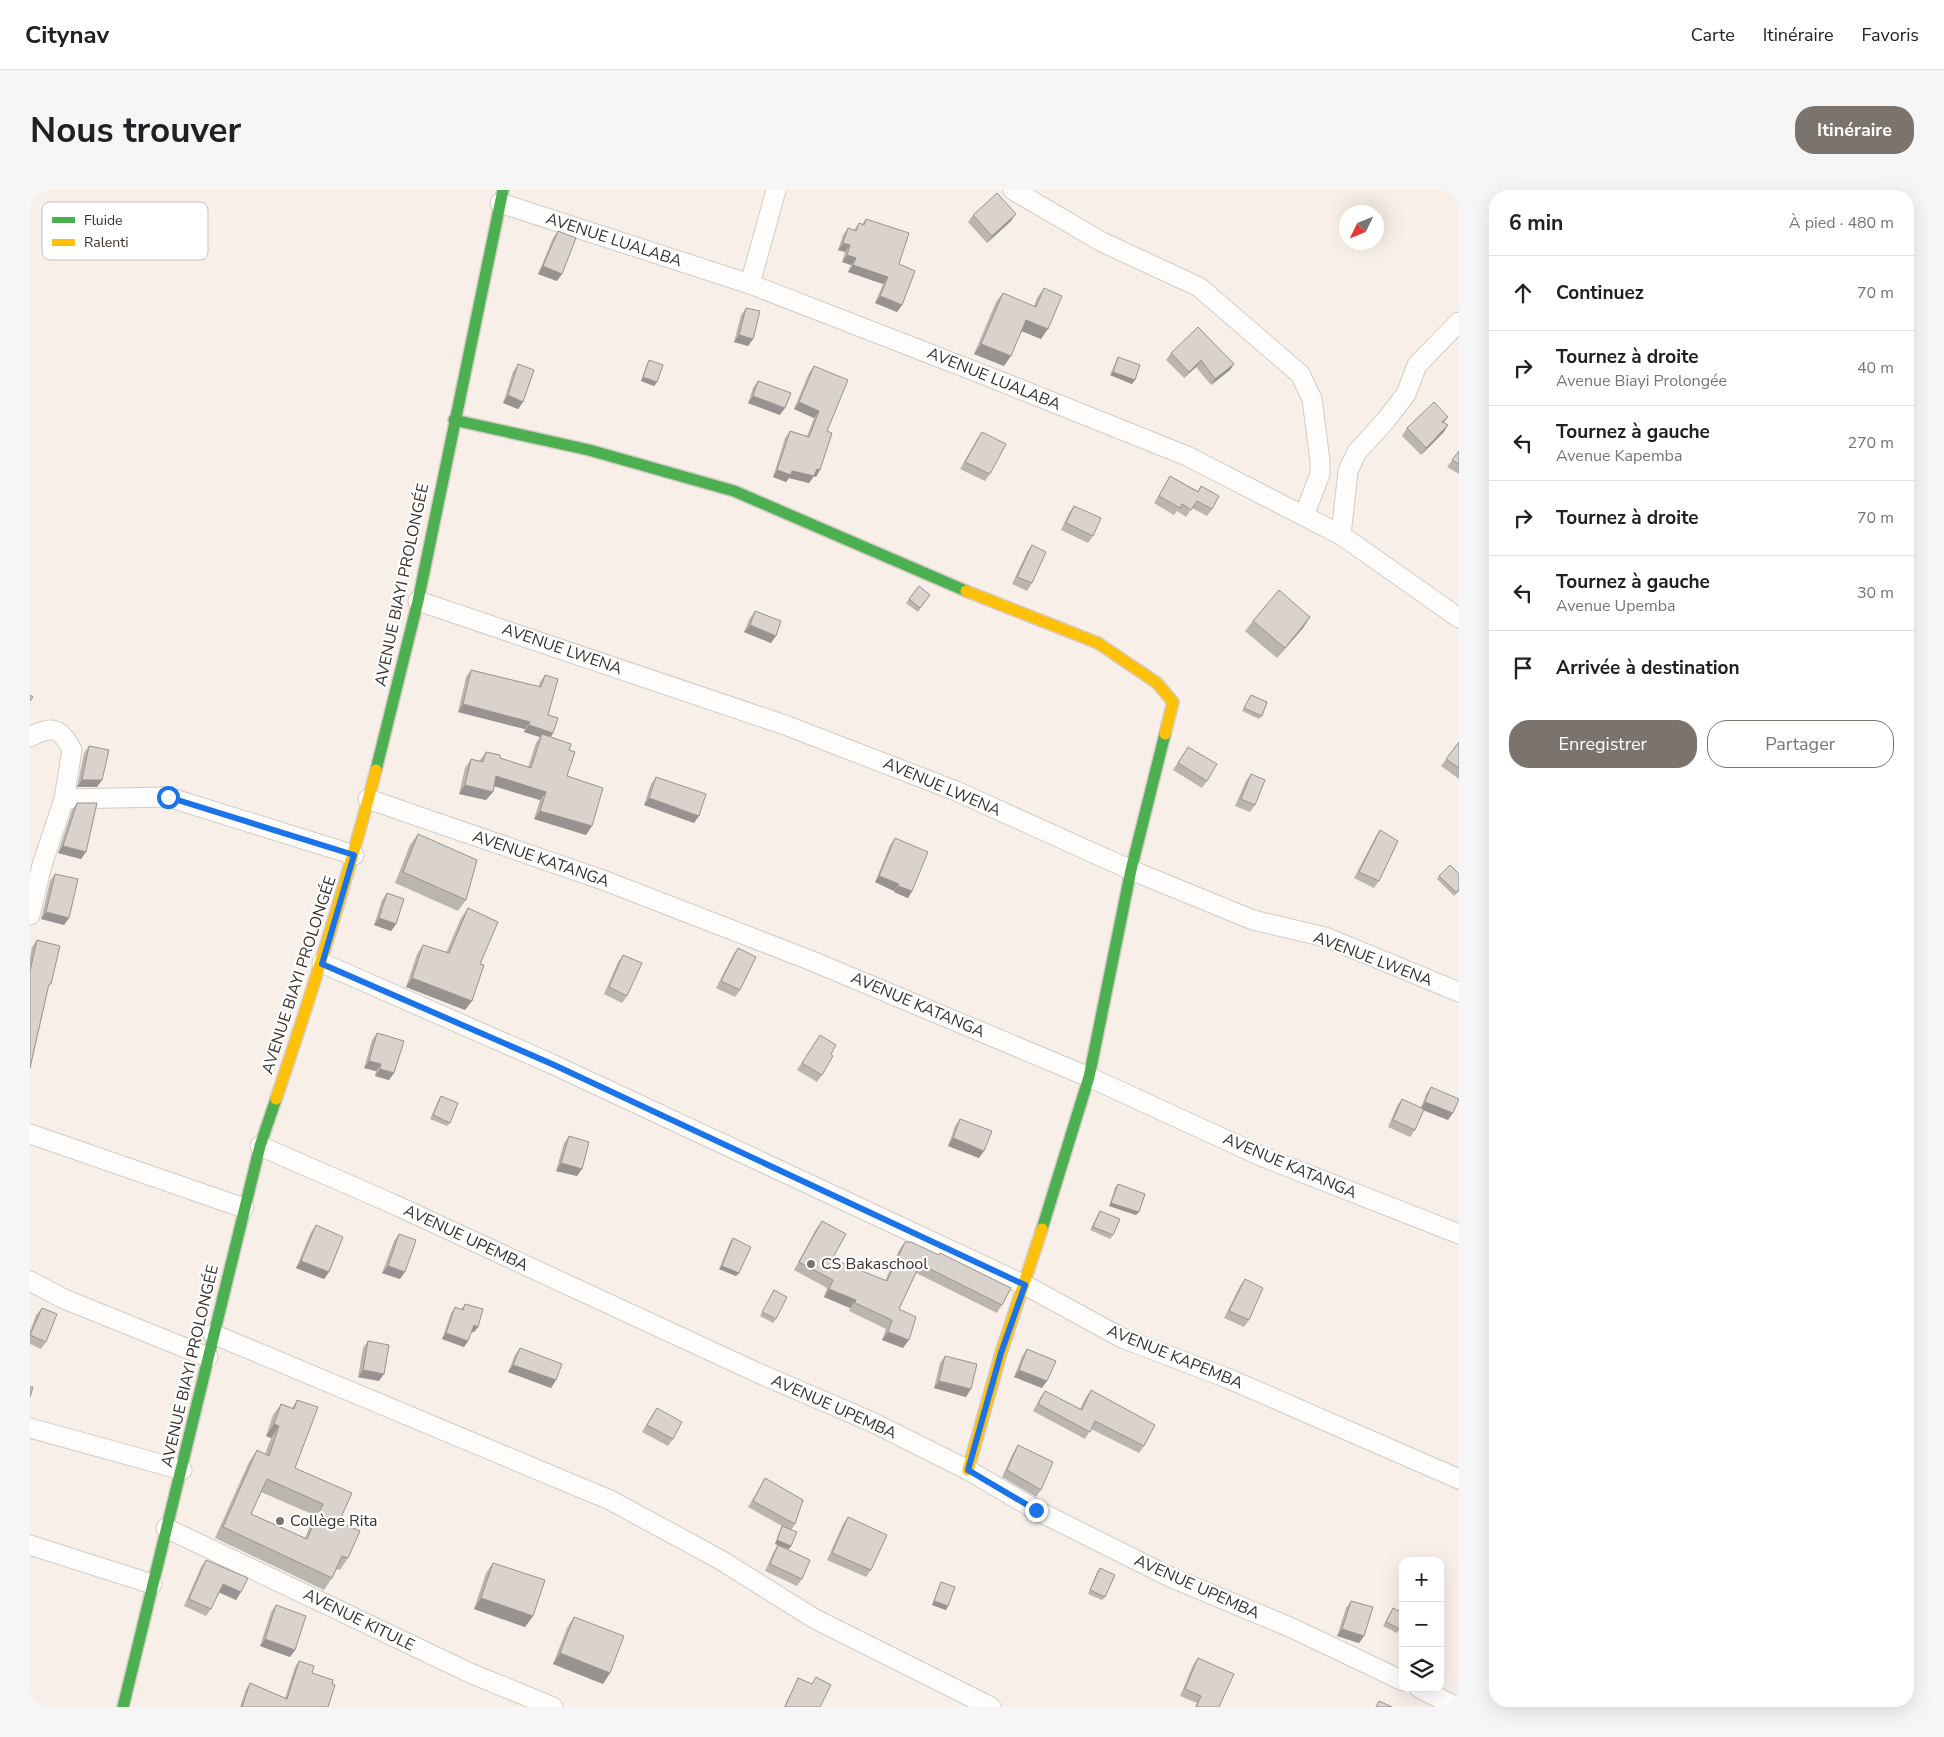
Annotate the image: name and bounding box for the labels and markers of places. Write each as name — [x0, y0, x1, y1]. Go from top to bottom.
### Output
place label: CS Bakaschool — [821, 1253, 928, 1275]
marker: CS Bakaschool — [805, 1258, 817, 1270]
place label: Collège Rita — [290, 1510, 378, 1532]
marker: Collège Rita — [274, 1515, 286, 1527]

